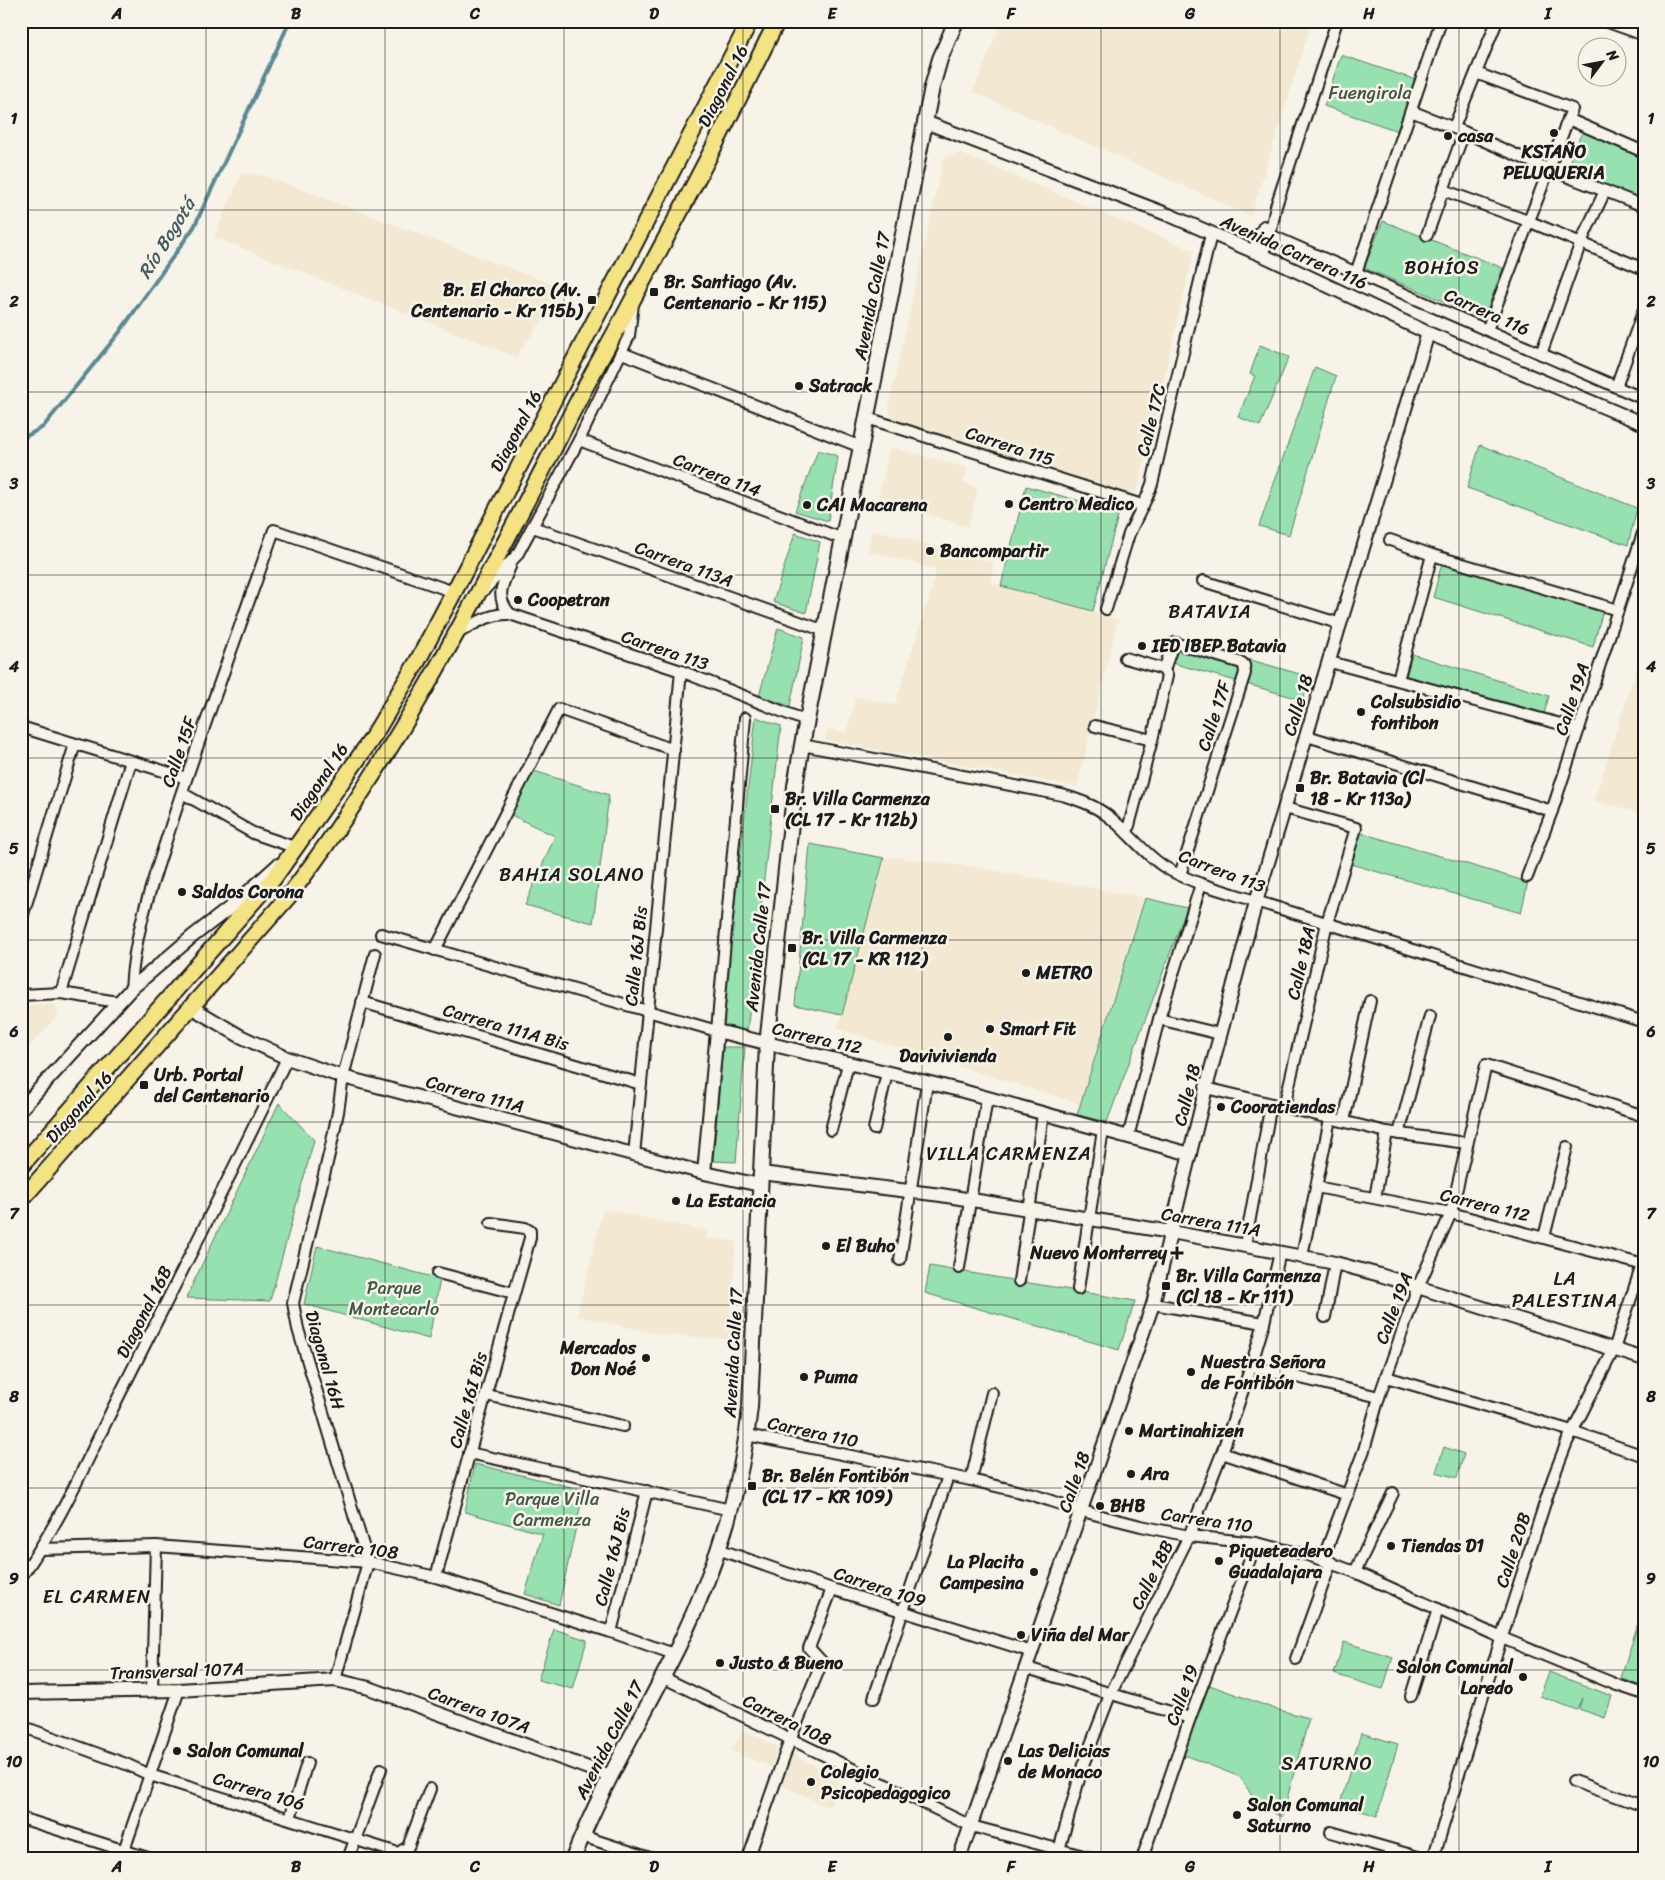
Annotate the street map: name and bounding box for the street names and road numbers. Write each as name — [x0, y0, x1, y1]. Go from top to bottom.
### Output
street label: Diagonal 16 — [688, 39, 758, 133]
street label: Avenida Carrera 116 — [1214, 205, 1373, 299]
street label: Avenida Calle 17 — [844, 228, 900, 364]
street label: Carrera 116 — [1439, 279, 1535, 345]
street label: Calle 17C — [1127, 380, 1176, 460]
street label: Diagonal 16 — [481, 384, 551, 478]
street label: Carrera 115 — [961, 417, 1059, 475]
street label: Carrera 114 — [668, 444, 766, 506]
street label: Carrera 113A — [630, 531, 738, 597]
street label: Carrera 113 — [617, 620, 713, 680]
street label: Calle 19A — [1545, 658, 1599, 740]
street label: Calle 18 — [1273, 670, 1323, 740]
street label: Calle 17F — [1188, 676, 1241, 755]
street label: Calle 15F — [152, 711, 206, 792]
street label: Diagonal 16 — [281, 736, 357, 828]
street label: Carrera 113 — [1174, 840, 1270, 902]
street label: Avenida Calle 17 — [735, 879, 781, 1014]
street label: Calle 16J Bis — [615, 904, 657, 1008]
street label: Calle 18A — [1277, 923, 1325, 1003]
street label: Carrera 111A Bis — [439, 994, 573, 1060]
street label: Carrera 112 — [769, 1012, 865, 1064]
street label: Calle 18 — [1164, 1060, 1210, 1129]
street label: Diagonal 16 — [37, 1063, 121, 1151]
street label: Carrera 111A — [422, 1066, 528, 1122]
street label: Carrera 112 — [1437, 1178, 1533, 1232]
street label: Carrera 111A — [1159, 1198, 1263, 1246]
street label: Diagonal 16B — [107, 1260, 181, 1364]
street label: Calle 19A — [1366, 1267, 1422, 1349]
street label: Avenida Calle 17 — [714, 1286, 752, 1420]
street label: Diagonal 16H — [296, 1307, 355, 1414]
street label: Calle 16I Bis — [439, 1347, 497, 1452]
street label: Carrera 110 — [765, 1407, 861, 1457]
street label: Calle 18 — [1049, 1447, 1099, 1517]
street label: Carrera 110 — [1159, 1498, 1255, 1542]
street label: Calle 16J Bis — [584, 1504, 640, 1610]
street label: Calle 20B — [1486, 1508, 1540, 1592]
street label: Carrera 108 — [302, 1525, 400, 1569]
street label: Calle 18B — [1121, 1535, 1183, 1615]
street label: Carrera 109 — [830, 1557, 930, 1617]
street label: Transversal 107A — [109, 1653, 245, 1689]
street label: Calle 19 — [1156, 1660, 1208, 1730]
street label: Avenida Calle 17 — [565, 1673, 653, 1806]
street label: Carrera 107A — [423, 1677, 535, 1743]
street label: Carrera 108 — [737, 1685, 837, 1755]
street label: Carrera 106 — [209, 1762, 309, 1820]

